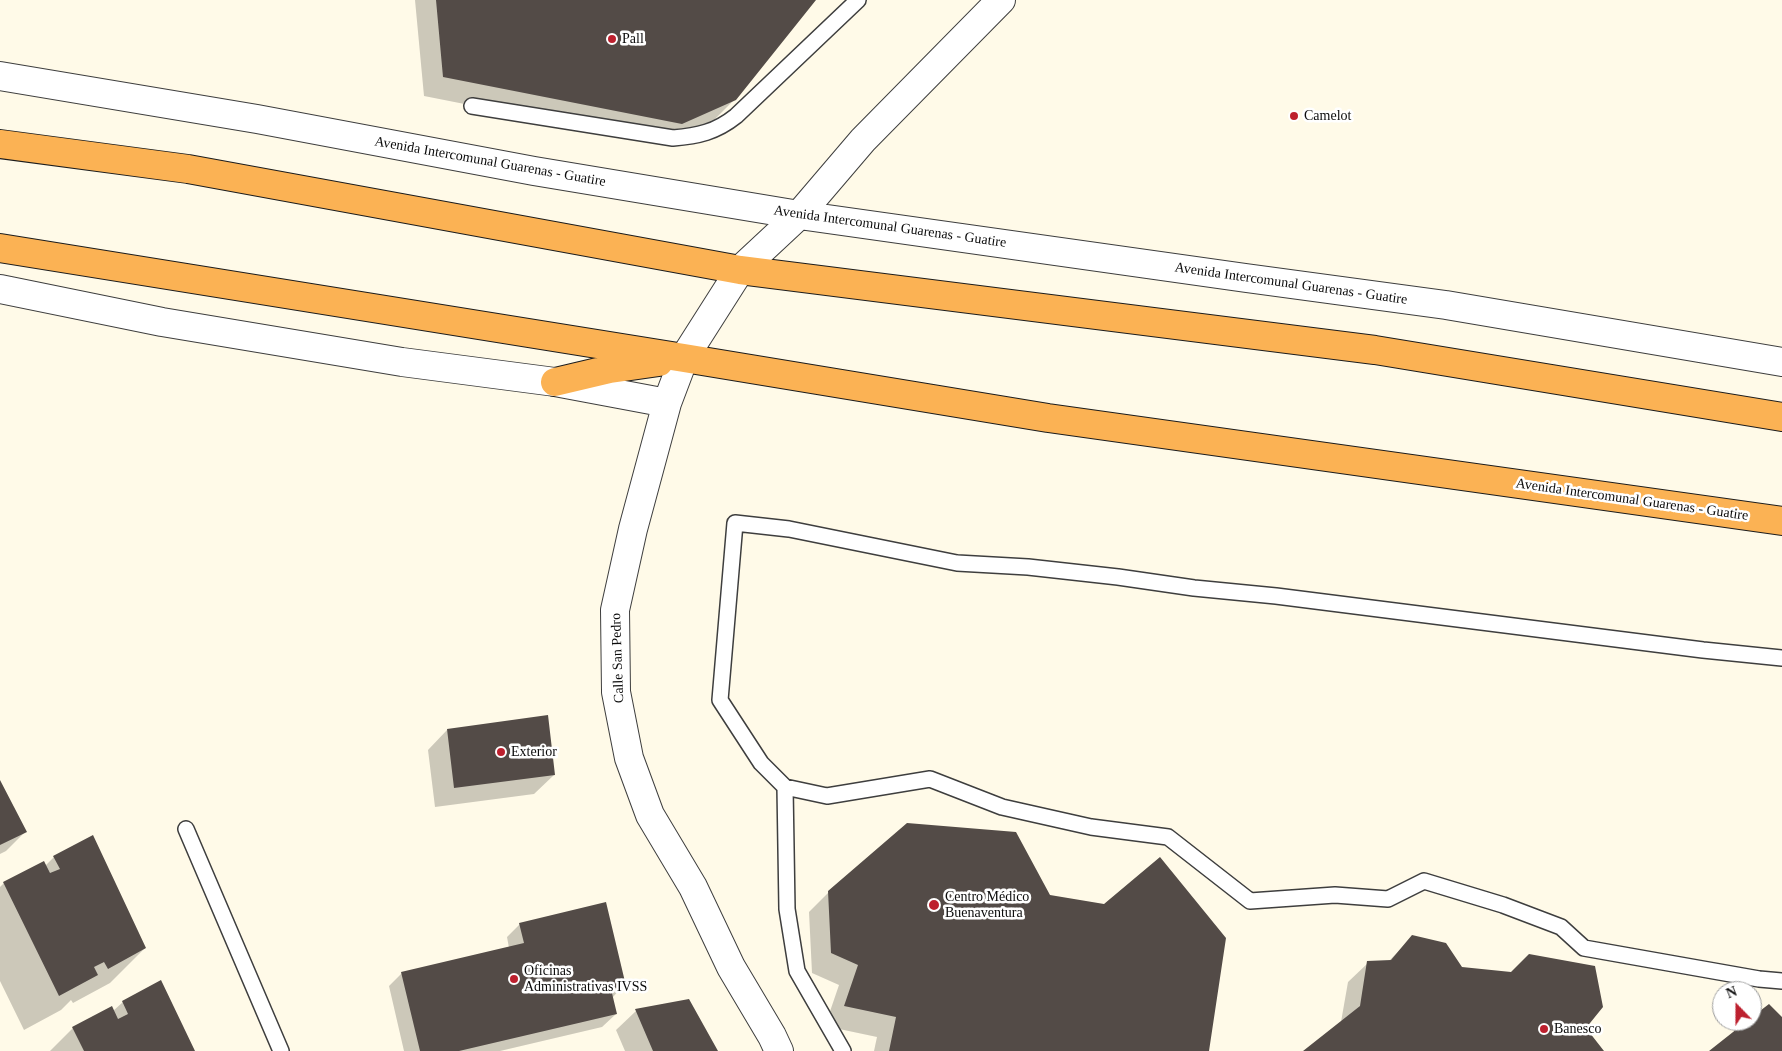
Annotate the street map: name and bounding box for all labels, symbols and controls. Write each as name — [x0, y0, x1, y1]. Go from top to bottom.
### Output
place label: Pall — [622, 31, 644, 47]
marker: Pall — [606, 33, 618, 45]
place label: Camelot — [1304, 108, 1351, 124]
marker: Camelot — [1288, 110, 1300, 122]
street label: Avenida Intercomunal Guarenas - Guatire — [373, 133, 607, 191]
street label: Avenida Intercomunal Guarenas - Guatire — [773, 202, 1007, 252]
street label: Avenida Intercomunal Guarenas - Guatire — [1174, 259, 1408, 309]
street label: Avenida Intercomunal Guarenas - Guatire — [1515, 475, 1749, 525]
street label: Calle San Pedro — [608, 613, 628, 703]
place label: Exterior — [511, 744, 557, 760]
marker: Exterior — [495, 746, 507, 758]
place label: Centro Médico Buenaventura — [945, 889, 1029, 922]
marker: Centro Médico Buenaventura — [927, 898, 941, 912]
place label: Oficinas Administrativas IVSS — [524, 963, 647, 996]
marker: Oficinas Administrativas IVSS — [508, 973, 520, 985]
north arrow — [1712, 981, 1762, 1031]
text: N — [1724, 984, 1739, 1001]
place label: Banesco — [1554, 1021, 1601, 1037]
marker: Banesco — [1538, 1023, 1550, 1035]

